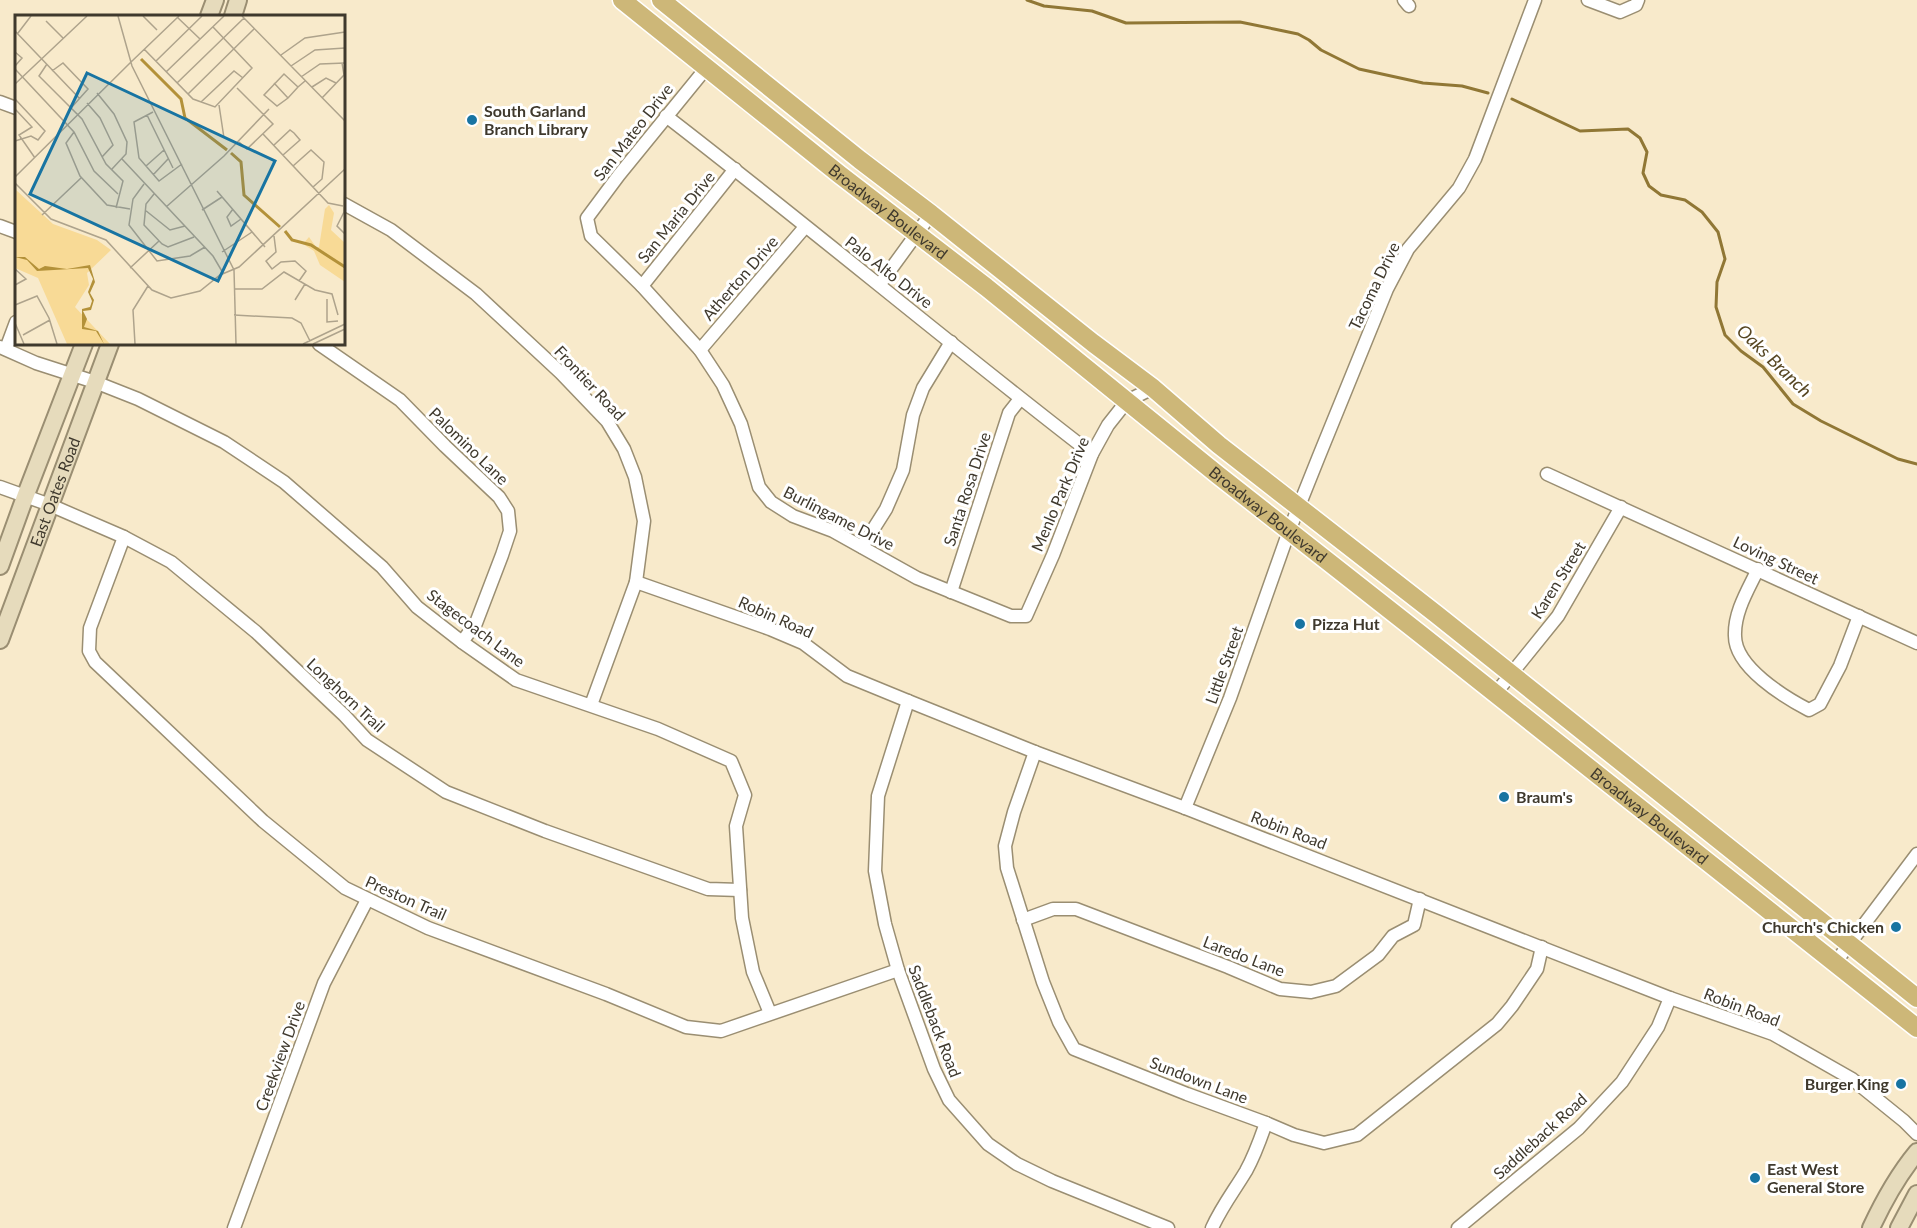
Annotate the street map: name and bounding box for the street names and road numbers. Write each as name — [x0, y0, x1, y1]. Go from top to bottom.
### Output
street label: San Mateo Drive — [589, 80, 676, 184]
street label: Broadway Boulevard — [825, 160, 952, 263]
street label: San Maria Drive — [633, 167, 718, 266]
street label: Atherton Drive — [698, 232, 781, 324]
street label: Palo Alto Drive — [842, 232, 937, 312]
street label: Tacoma Drive — [1344, 239, 1403, 333]
street label: Frontier Road — [551, 341, 630, 424]
street label: Palomino Lane — [426, 403, 513, 488]
street label: Santa Rosa Drive — [939, 429, 994, 548]
street label: East Oates Road — [26, 434, 84, 549]
street label: Menlo Park Drive — [1027, 434, 1092, 554]
street label: Broadway Boulevard — [1206, 462, 1331, 566]
street label: Burlingame Drive — [781, 481, 898, 554]
street label: Loving Street — [1730, 531, 1822, 588]
street label: Karen Street — [1526, 537, 1589, 622]
street label: Stagecoach Lane — [424, 585, 529, 671]
street label: Robin Road — [736, 592, 817, 641]
street label: Little Street — [1201, 623, 1246, 706]
street label: Longhorn Trail — [304, 654, 389, 735]
street label: Broadway Boulevard — [1587, 763, 1712, 868]
street label: Robin Road — [1248, 806, 1330, 853]
street label: Preston Trail — [363, 871, 450, 924]
street label: Laredo Lane — [1201, 931, 1288, 980]
street label: Saddleback Road — [905, 962, 966, 1080]
street label: Robin Road — [1701, 983, 1783, 1030]
street label: Creekview Drive — [251, 998, 308, 1114]
street label: Sundown Lane — [1147, 1052, 1251, 1107]
street label: Saddleback Road — [1489, 1089, 1590, 1182]

